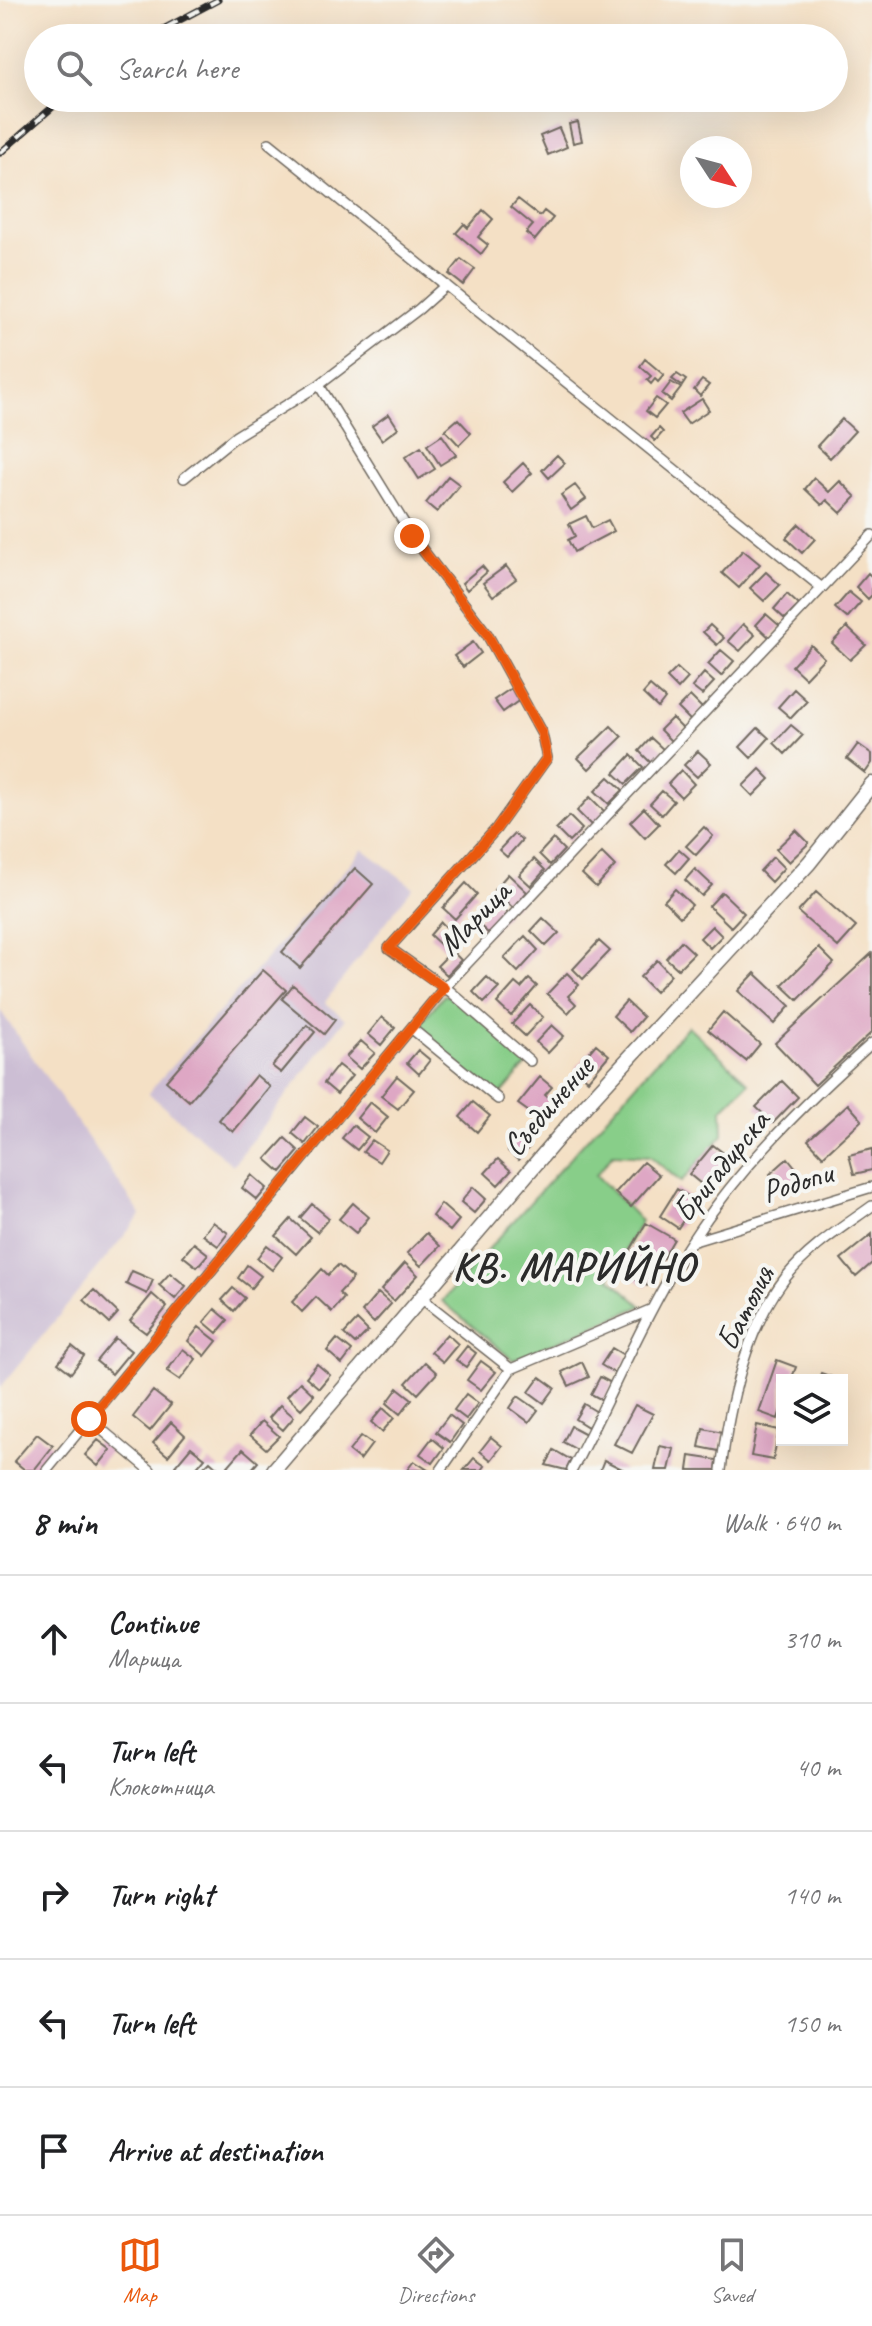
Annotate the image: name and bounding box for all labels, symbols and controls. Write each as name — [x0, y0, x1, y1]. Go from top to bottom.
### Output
search box — [24, 24, 848, 112]
icon: search — [52, 46, 96, 90]
text: Search here — [116, 49, 238, 87]
north arrow — [680, 136, 752, 208]
route end — [394, 518, 430, 554]
street label: Марица — [429, 870, 521, 964]
street label: Съединение — [493, 1045, 604, 1165]
street label: Бригадирска — [663, 1100, 780, 1230]
street label: Родопи — [757, 1151, 839, 1212]
district label: КВ. МАРИЙНО — [453, 1242, 698, 1292]
street label: Батолия — [706, 1258, 784, 1357]
map controls — [776, 1374, 848, 1446]
button: layers — [776, 1374, 848, 1446]
route start — [71, 1401, 107, 1437]
text: 8 min — [32, 1501, 97, 1544]
text: Walk · 640 m — [723, 1506, 840, 1539]
text: Continue — [108, 1604, 198, 1642]
icon: ahead — [32, 1617, 76, 1661]
text: 310 m — [784, 1623, 840, 1656]
text: Марица — [108, 1642, 180, 1675]
text: Turn left — [108, 1732, 195, 1770]
icon: left — [32, 1745, 76, 1789]
text: 40 m — [796, 1751, 840, 1784]
text: Клокотница — [108, 1770, 214, 1803]
icon: right — [32, 1873, 76, 1917]
text: Turn right — [108, 1876, 213, 1914]
text: 140 m — [784, 1879, 840, 1912]
icon: left — [32, 2001, 76, 2045]
text: Turn left — [108, 2004, 195, 2042]
text: 150 m — [784, 2007, 840, 2040]
icon: arrive — [32, 2129, 76, 2173]
text: Arrive at destination — [108, 2132, 323, 2170]
tab: Map — [118, 2233, 162, 2309]
tab: Directions — [398, 2233, 474, 2309]
tab: Saved — [710, 2233, 754, 2309]

